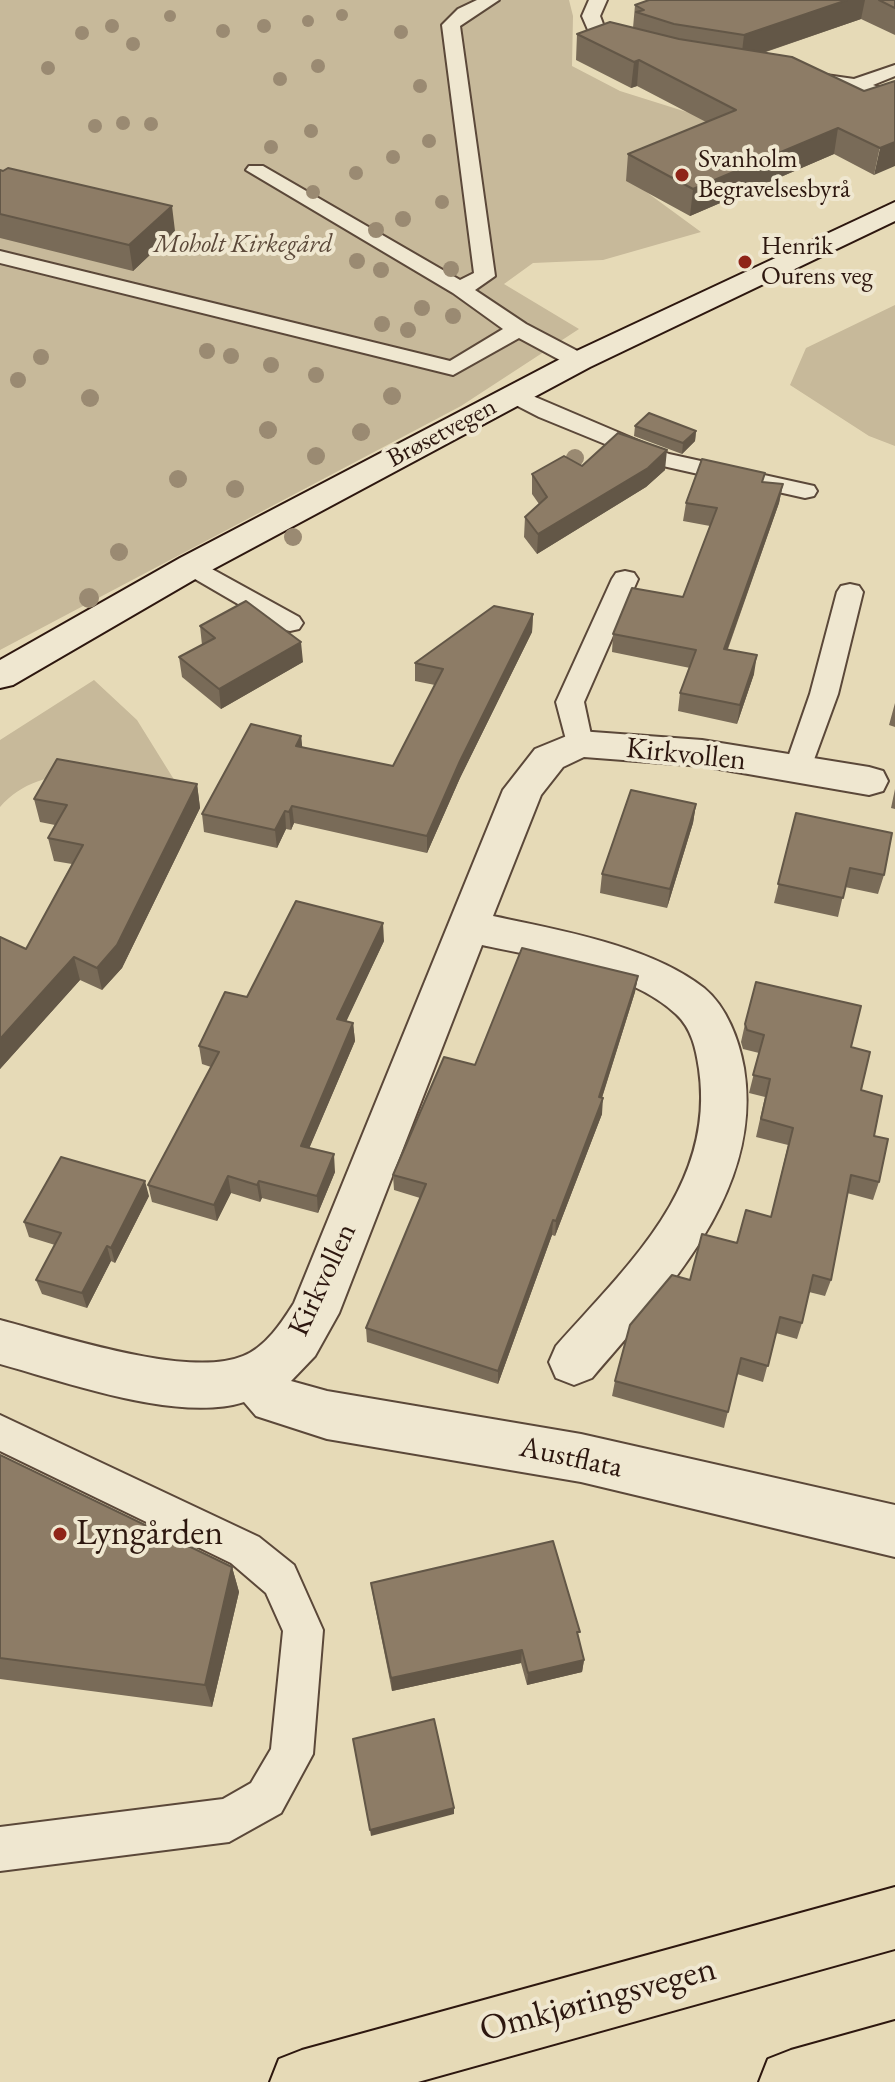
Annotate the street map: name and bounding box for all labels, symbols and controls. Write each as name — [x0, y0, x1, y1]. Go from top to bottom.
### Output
place label: Svanholm Begravelsesbyrå — [698, 144, 850, 206]
marker: Svanholm Begravelsesbyrå — [673, 166, 691, 184]
park label: Moholt Kirkegård — [153, 229, 333, 261]
place label: Henrik Ourens veg — [761, 231, 873, 292]
marker: Henrik Ourens veg — [736, 253, 754, 271]
street label: Brøsetvegen — [382, 391, 502, 475]
street label: Kirkvollen — [624, 731, 748, 779]
street label: Kirkvollen — [281, 1218, 365, 1342]
street label: Austflata — [516, 1430, 626, 1486]
place label: Lyngården — [76, 1512, 223, 1556]
marker: Lyngården — [51, 1525, 69, 1543]
street label: Omkjøringsvegen — [475, 1948, 721, 2052]

